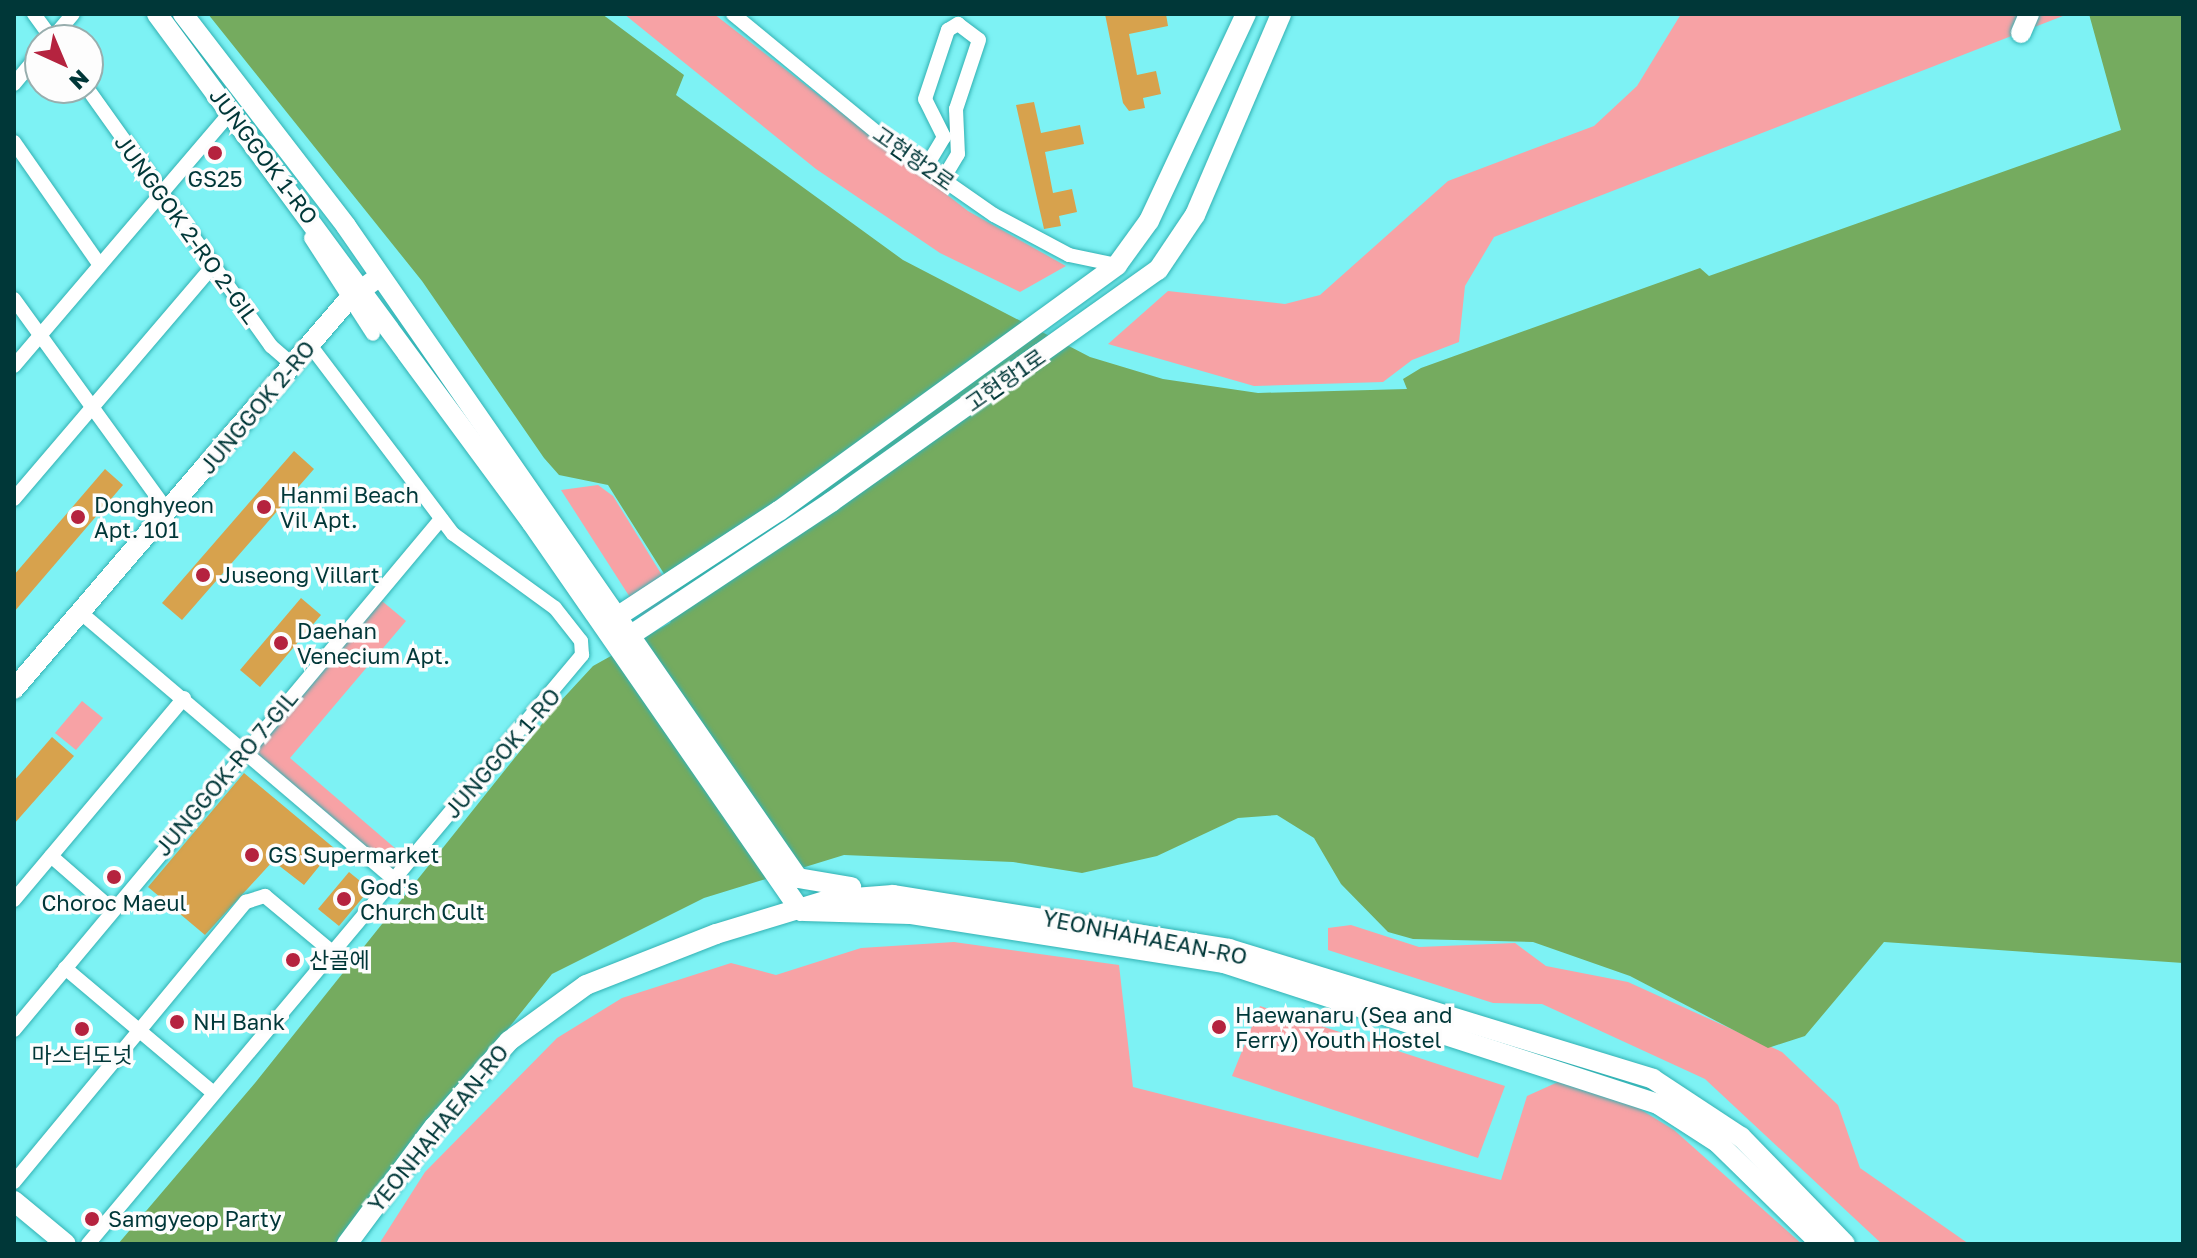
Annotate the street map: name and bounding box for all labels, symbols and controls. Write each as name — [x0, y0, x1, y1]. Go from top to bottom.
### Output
north arrow — [24, 24, 104, 104]
text: N — [64, 65, 95, 96]
street label: JUNGGOK 1-RO — [204, 83, 324, 229]
street label: 고현항2로 — [868, 120, 960, 196]
street label: JUNGGOK 2-RO 2-GIL — [110, 129, 264, 329]
marker: GS25 — [206, 144, 224, 162]
place label: GS25 — [187, 166, 243, 192]
street label: JUNGGOK 2-RO — [194, 335, 320, 479]
street label: 고현항1로 — [960, 343, 1050, 417]
place label: Hanmi Beach Vil Apt. — [280, 481, 419, 532]
place label: Donghyeon Apt. 101 — [94, 491, 214, 542]
marker: Hanmi Beach Vil Apt. — [255, 498, 273, 516]
marker: Donghyeon Apt. 101 — [69, 508, 87, 526]
place label: Juseong Villart — [219, 562, 380, 588]
marker: Juseong Villart — [194, 566, 212, 584]
place label: Daehan Venecium Apt. — [297, 617, 450, 668]
marker: Daehan Venecium Apt. — [272, 634, 290, 652]
street label: JUNGGOK 1-RO — [438, 683, 566, 823]
street label: JUNGGOK-RO 7-GIL — [149, 685, 303, 861]
place label: GS Supermarket — [268, 842, 439, 868]
marker: GS Supermarket — [243, 846, 261, 864]
marker: Choroc Maeul — [105, 868, 123, 886]
place label: God's Church Cult — [360, 873, 485, 924]
place label: Choroc Maeul — [41, 890, 187, 916]
marker: God's Church Cult — [335, 890, 353, 908]
street label: YEONHAHAEAN-RO — [1040, 904, 1250, 970]
place label: 산골에 — [309, 947, 370, 973]
marker: 산골에 — [284, 951, 302, 969]
place label: Haewanaru (Sea and Ferry) Youth Hostel — [1235, 1001, 1452, 1052]
place label: NH Bank — [193, 1009, 285, 1035]
marker: NH Bank — [168, 1013, 186, 1031]
marker: Haewanaru (Sea and Ferry) Youth Hostel — [1210, 1018, 1228, 1036]
marker: 마스터도넛 — [73, 1020, 91, 1038]
street label: YEONHAHAEAN-RO — [362, 1039, 514, 1217]
place label: 마스터도넛 — [31, 1042, 133, 1068]
place label: Samgyeop Party — [108, 1206, 282, 1232]
marker: Samgyeop Party — [83, 1210, 101, 1228]

